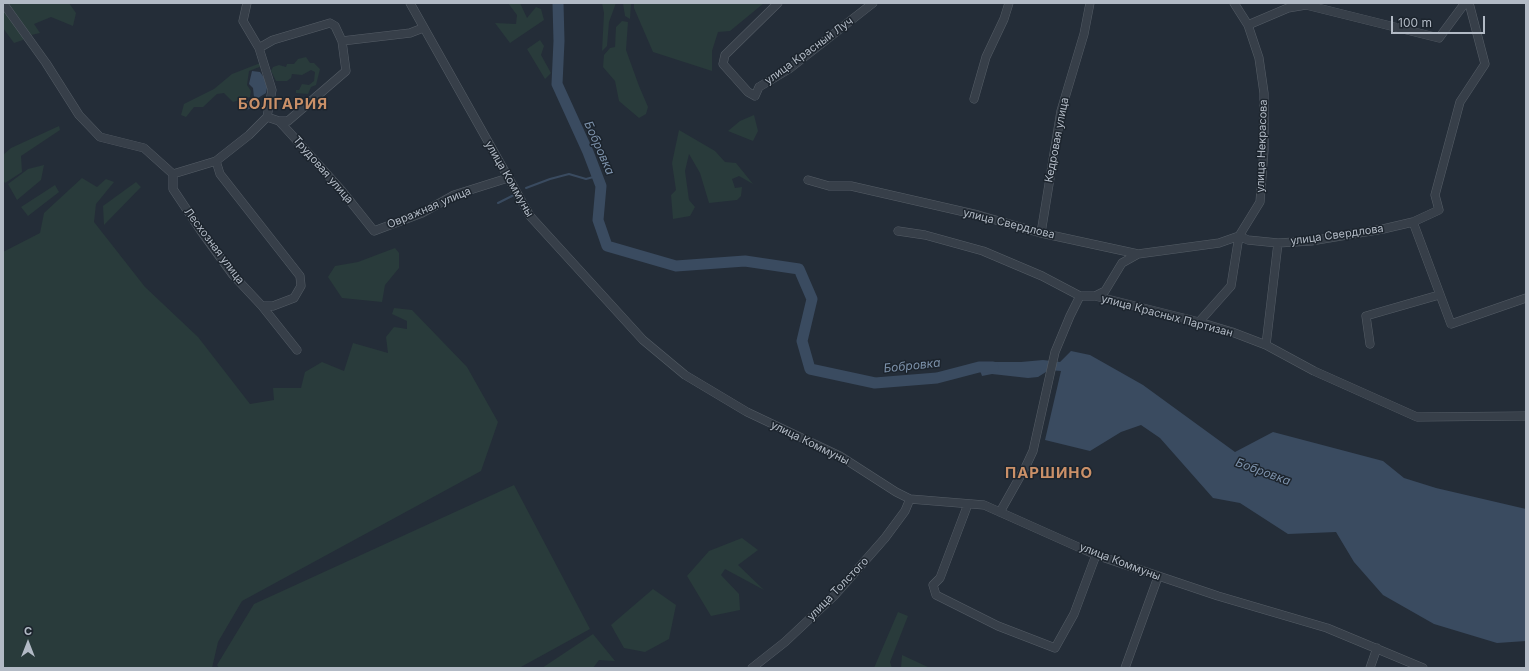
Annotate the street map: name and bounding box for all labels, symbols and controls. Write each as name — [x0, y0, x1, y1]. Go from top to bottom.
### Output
scale bar — [1393, 8, 1487, 34]
street label: улица Красный Луч — [762, 15, 856, 87]
text: 100 m — [1398, 15, 1432, 30]
district label: БОЛГАРИЯ — [238, 95, 328, 113]
street label: Кедровая улица — [1042, 96, 1072, 184]
street label: улица Некрасова — [1254, 99, 1270, 193]
water label: Бобровка — [581, 119, 617, 177]
street label: Трудовая улица — [290, 134, 356, 206]
street label: улица Коммуны — [482, 139, 536, 219]
street label: Овражная улица — [385, 184, 473, 232]
street label: Лесхозная улица — [181, 205, 247, 287]
street label: улица Свердлова — [962, 206, 1056, 242]
street label: улица Свердлова — [1290, 222, 1384, 248]
street label: улица Красных Партизан — [1100, 292, 1234, 340]
water label: Бобровка — [883, 356, 941, 376]
street label: улица Коммуны — [769, 418, 851, 468]
water label: Бобровка — [1234, 455, 1292, 489]
district label: ПАРШИНО — [1005, 464, 1093, 482]
street label: улица Коммуны — [1078, 540, 1162, 584]
street label: улица Толстого — [805, 555, 871, 623]
north arrow — [8, 623, 48, 663]
text: С — [24, 624, 32, 638]

